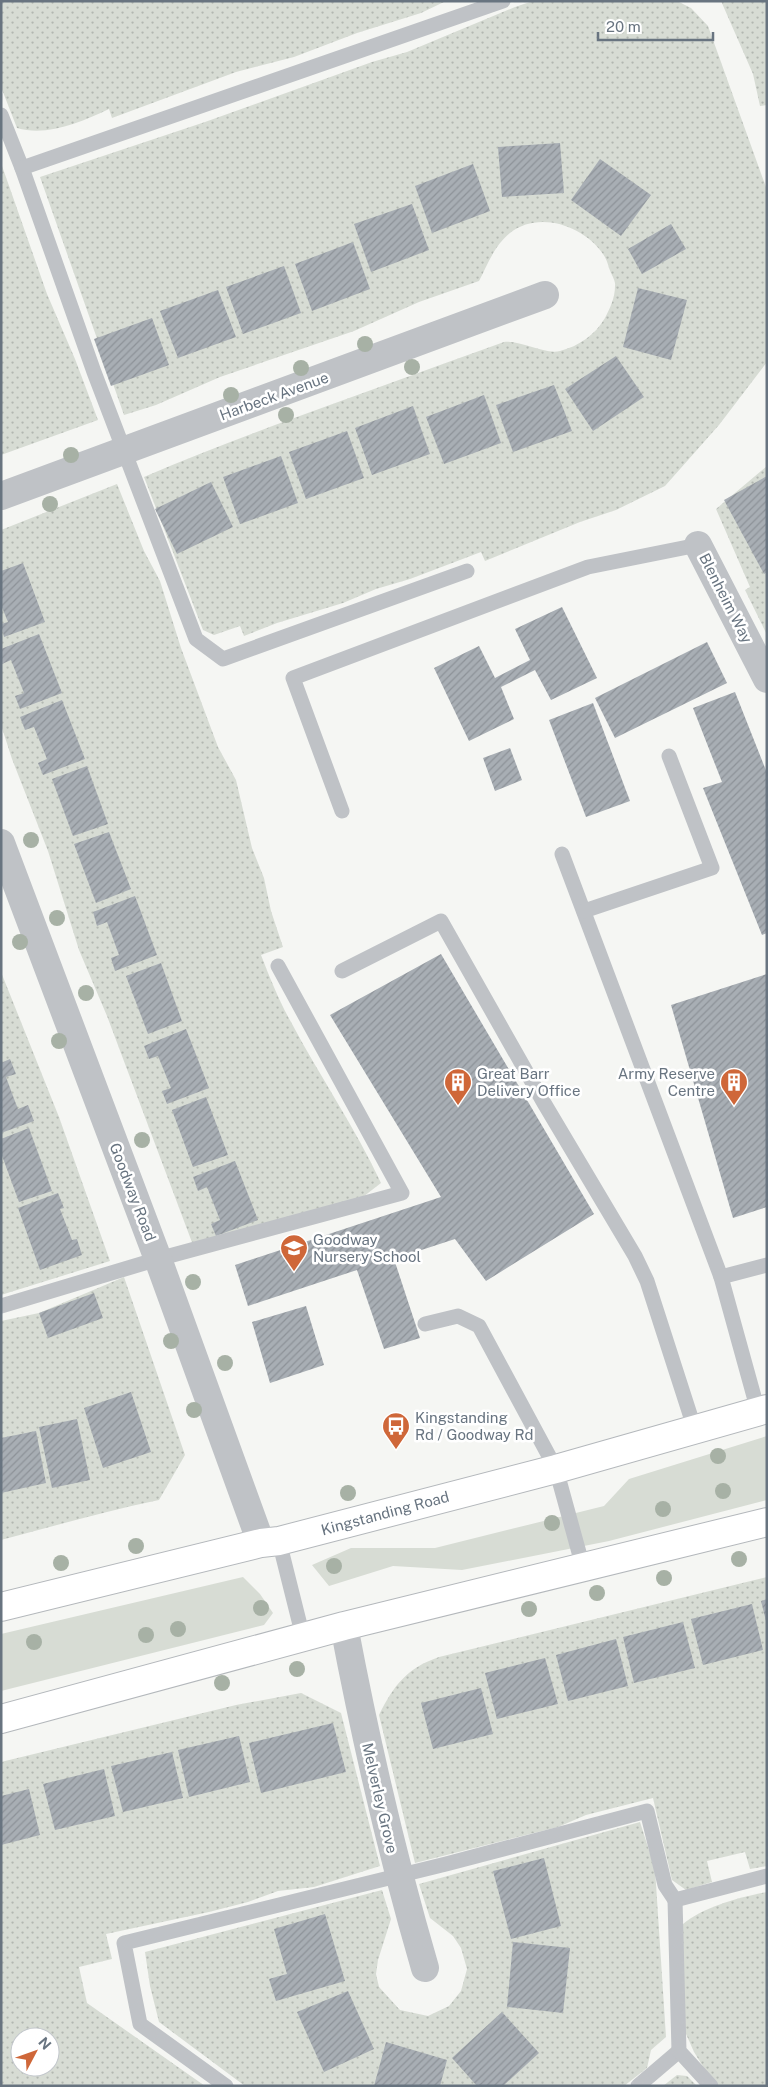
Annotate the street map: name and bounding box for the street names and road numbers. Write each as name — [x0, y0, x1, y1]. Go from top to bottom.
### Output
street label: Harbeck Avenue — [217, 368, 331, 424]
street label: Blenheim Way — [696, 550, 756, 646]
street label: Goodway Road — [106, 1141, 160, 1243]
street label: Kingstanding Road — [319, 1488, 451, 1538]
street label: Melverley Grove — [359, 1741, 401, 1855]

